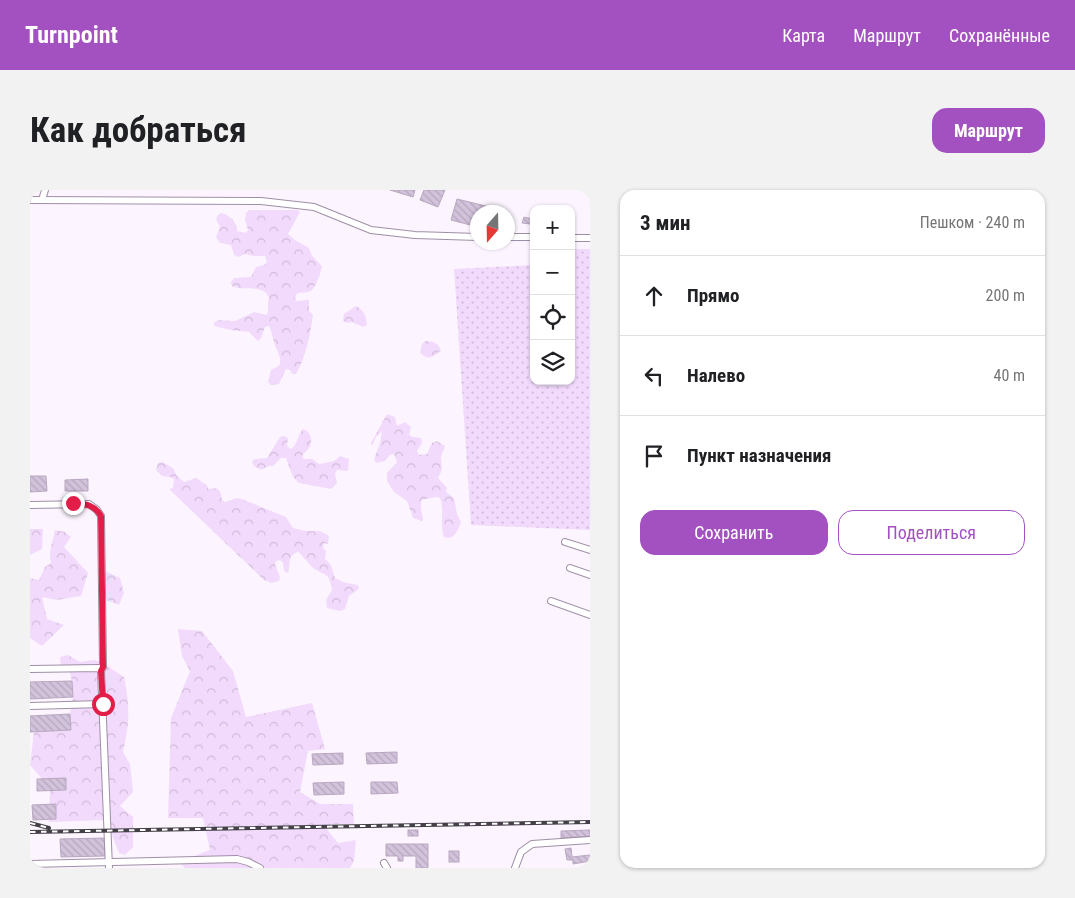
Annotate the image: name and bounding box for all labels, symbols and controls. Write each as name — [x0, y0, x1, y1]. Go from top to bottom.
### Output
text: Turnpoint — [25, 21, 118, 49]
text: Карта — [782, 25, 825, 46]
text: Маршрут — [853, 25, 921, 46]
text: Сохранённые — [949, 25, 1050, 46]
button: Маршрут — [932, 108, 1045, 153]
text: Как добраться — [30, 110, 246, 151]
north arrow — [470, 205, 515, 250]
map controls — [530, 205, 575, 385]
button: + — [530, 205, 575, 250]
text: 3 мин — [640, 211, 690, 235]
text: Пешком · 240 m — [920, 213, 1025, 232]
button: − — [530, 250, 575, 295]
icon: ahead — [640, 282, 668, 310]
text: Прямо — [687, 284, 740, 307]
text: 200 m — [986, 286, 1025, 305]
button: locate — [530, 295, 575, 340]
button: layers — [530, 340, 575, 385]
icon: left — [640, 362, 668, 390]
text: Налево — [687, 364, 745, 387]
text: 40 m — [993, 366, 1025, 385]
icon: arrive — [640, 442, 668, 470]
text: Пункт назначения — [687, 444, 831, 467]
route end — [62, 492, 85, 515]
button: Сохранить — [640, 510, 828, 555]
button: Поделиться — [838, 510, 1025, 555]
route start — [92, 693, 115, 716]

